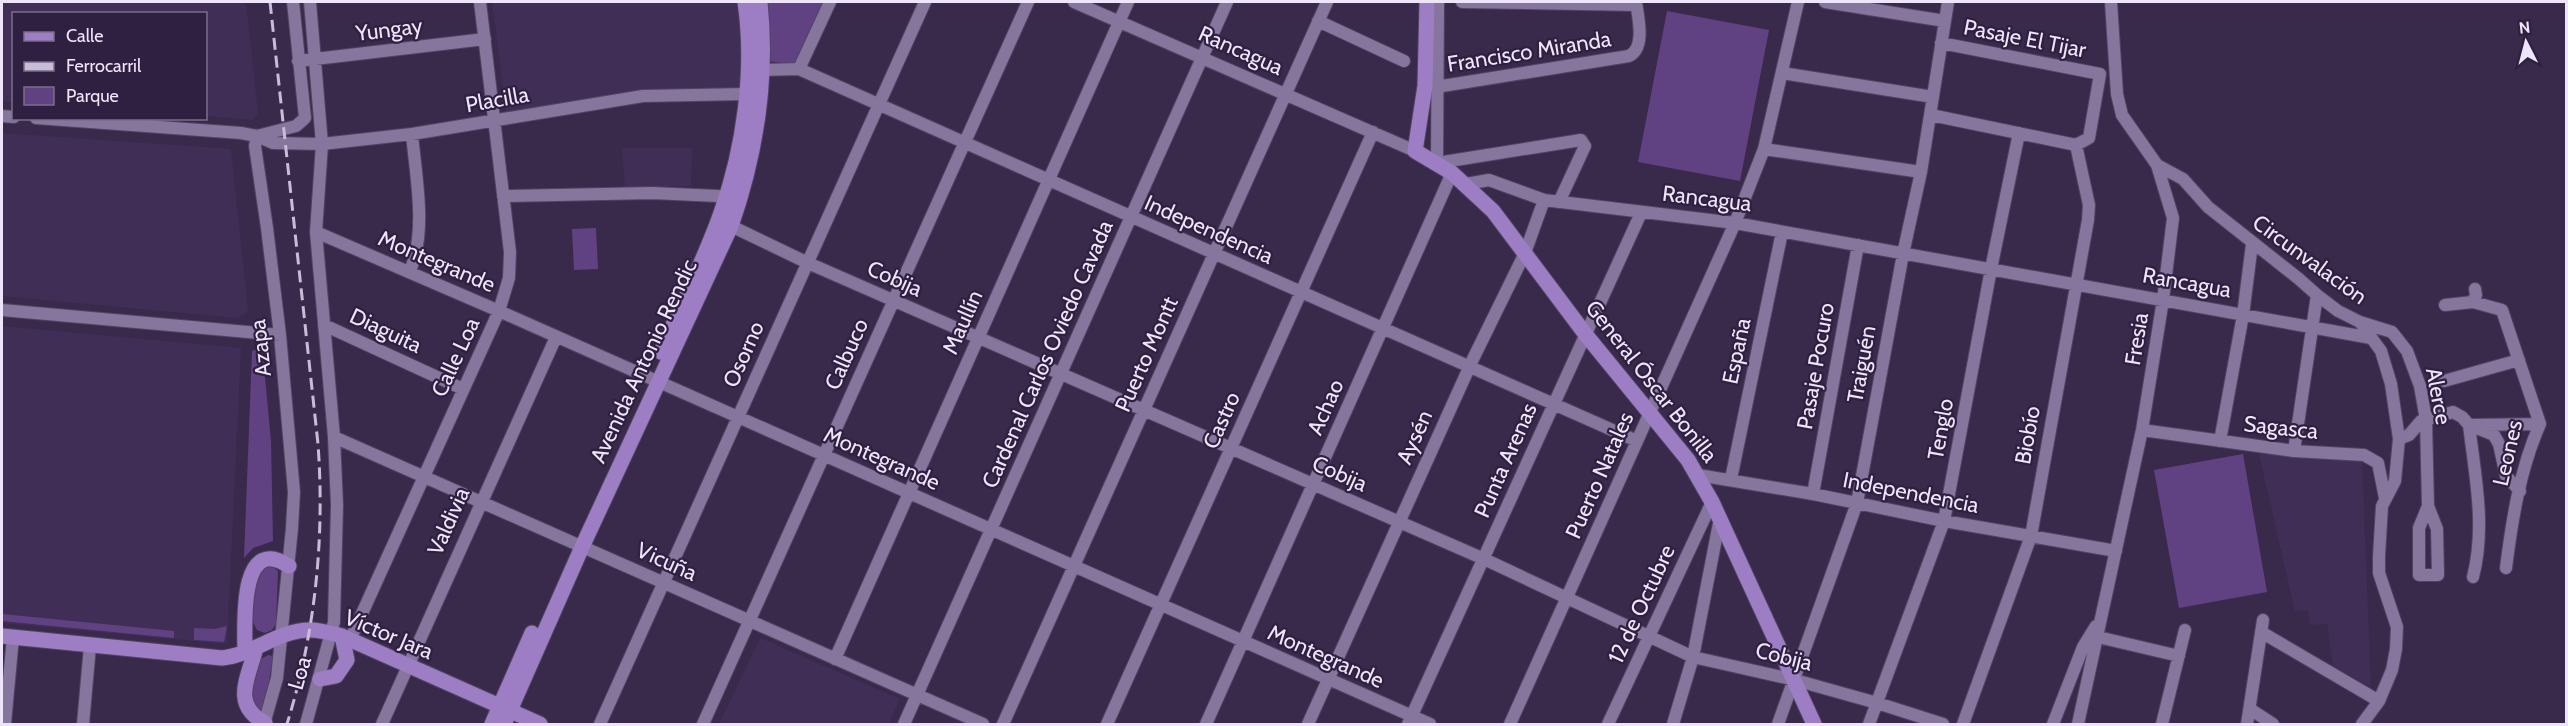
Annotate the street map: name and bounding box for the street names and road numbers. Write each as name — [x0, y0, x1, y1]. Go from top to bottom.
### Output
street label: Yungay — [353, 12, 424, 47]
street label: Pasaje El Tijar — [1961, 13, 2088, 64]
street label: Rancagua — [1194, 20, 1288, 81]
street label: Francisco Miranda — [1445, 25, 1613, 78]
street label: Placilla — [463, 81, 531, 118]
street label: Rancagua — [1661, 180, 1753, 217]
street label: Independencia — [1140, 189, 1278, 270]
street label: Circunvalación — [2247, 209, 2372, 310]
street label: Cardenal Carlos Oviedo Cavada — [976, 216, 1119, 492]
street label: Montegrande — [374, 225, 499, 298]
street label: Cobija — [863, 254, 927, 303]
street label: Avenida Antonio Rendic — [584, 255, 703, 467]
street label: Rancagua — [2140, 261, 2234, 304]
street label: Maullín — [936, 286, 988, 358]
street label: Puerto Montt — [1109, 292, 1184, 416]
street label: General Óscar Bonilla — [1580, 295, 1724, 468]
street label: Pasaje Pocuro — [1791, 301, 1840, 431]
street label: Diaguita — [346, 302, 426, 359]
street label: Fresia — [2119, 310, 2154, 367]
street label: Calle Loa — [425, 313, 486, 401]
street label: Calbuco — [819, 314, 874, 394]
street label: España — [1716, 315, 1757, 387]
street label: Osorno — [717, 317, 770, 391]
street label: Azapa — [244, 318, 277, 378]
street label: Traiguén — [1841, 323, 1882, 405]
street label: Alerce — [2420, 365, 2457, 427]
street label: Achao — [1301, 375, 1350, 439]
street label: Castro — [1197, 388, 1246, 453]
street label: Tenglo — [1922, 396, 1959, 462]
street label: Punta Arenas — [1468, 399, 1543, 522]
street label: Biobío — [2009, 404, 2046, 466]
street label: Aysén — [1391, 406, 1438, 468]
street label: Puerto Natales — [1560, 408, 1639, 543]
street label: Sagasca — [2242, 410, 2320, 445]
street label: Leones — [2487, 418, 2528, 489]
street label: Montegrande — [819, 421, 944, 496]
street label: Cobija — [1308, 449, 1372, 498]
street label: Independencia — [1841, 466, 1982, 519]
street label: Valdivia — [422, 483, 475, 559]
street label: Vicuña — [632, 536, 702, 587]
street label: 12 de Octubre — [1602, 541, 1681, 668]
street label: Víctor Jara — [340, 604, 438, 665]
street label: Montegrande — [1263, 619, 1388, 694]
street label: Cobija — [1753, 636, 1815, 677]
street label: Loa — [282, 653, 317, 693]

